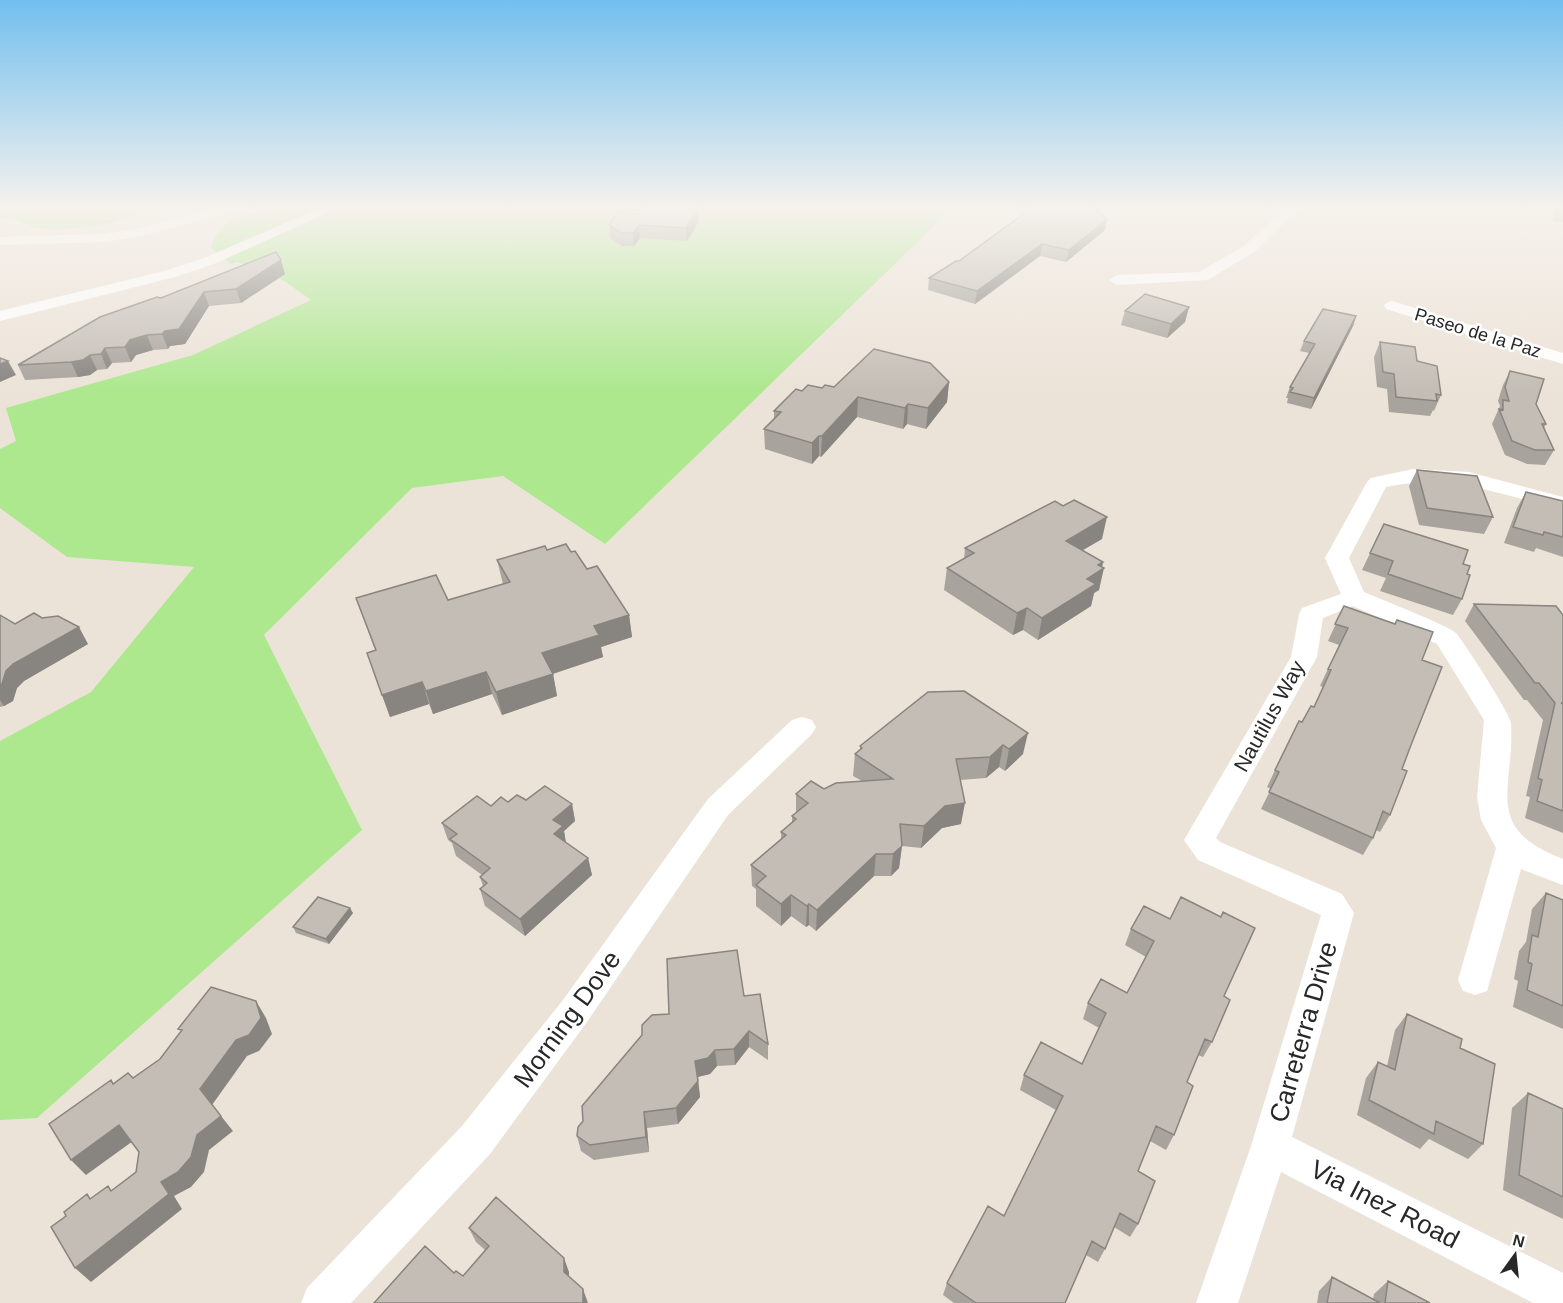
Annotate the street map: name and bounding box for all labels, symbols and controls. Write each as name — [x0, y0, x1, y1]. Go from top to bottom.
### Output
street label: Paseo de la Paz — [1412, 304, 1544, 362]
street label: Nautilus Way — [1229, 656, 1309, 775]
street label: Carreterra Drive — [1263, 938, 1343, 1126]
street label: Morning Dove — [507, 945, 627, 1093]
street label: Via Inez Road — [1306, 1154, 1464, 1254]
north arrow — [1485, 1225, 1545, 1285]
text: N — [1511, 1231, 1527, 1251]

